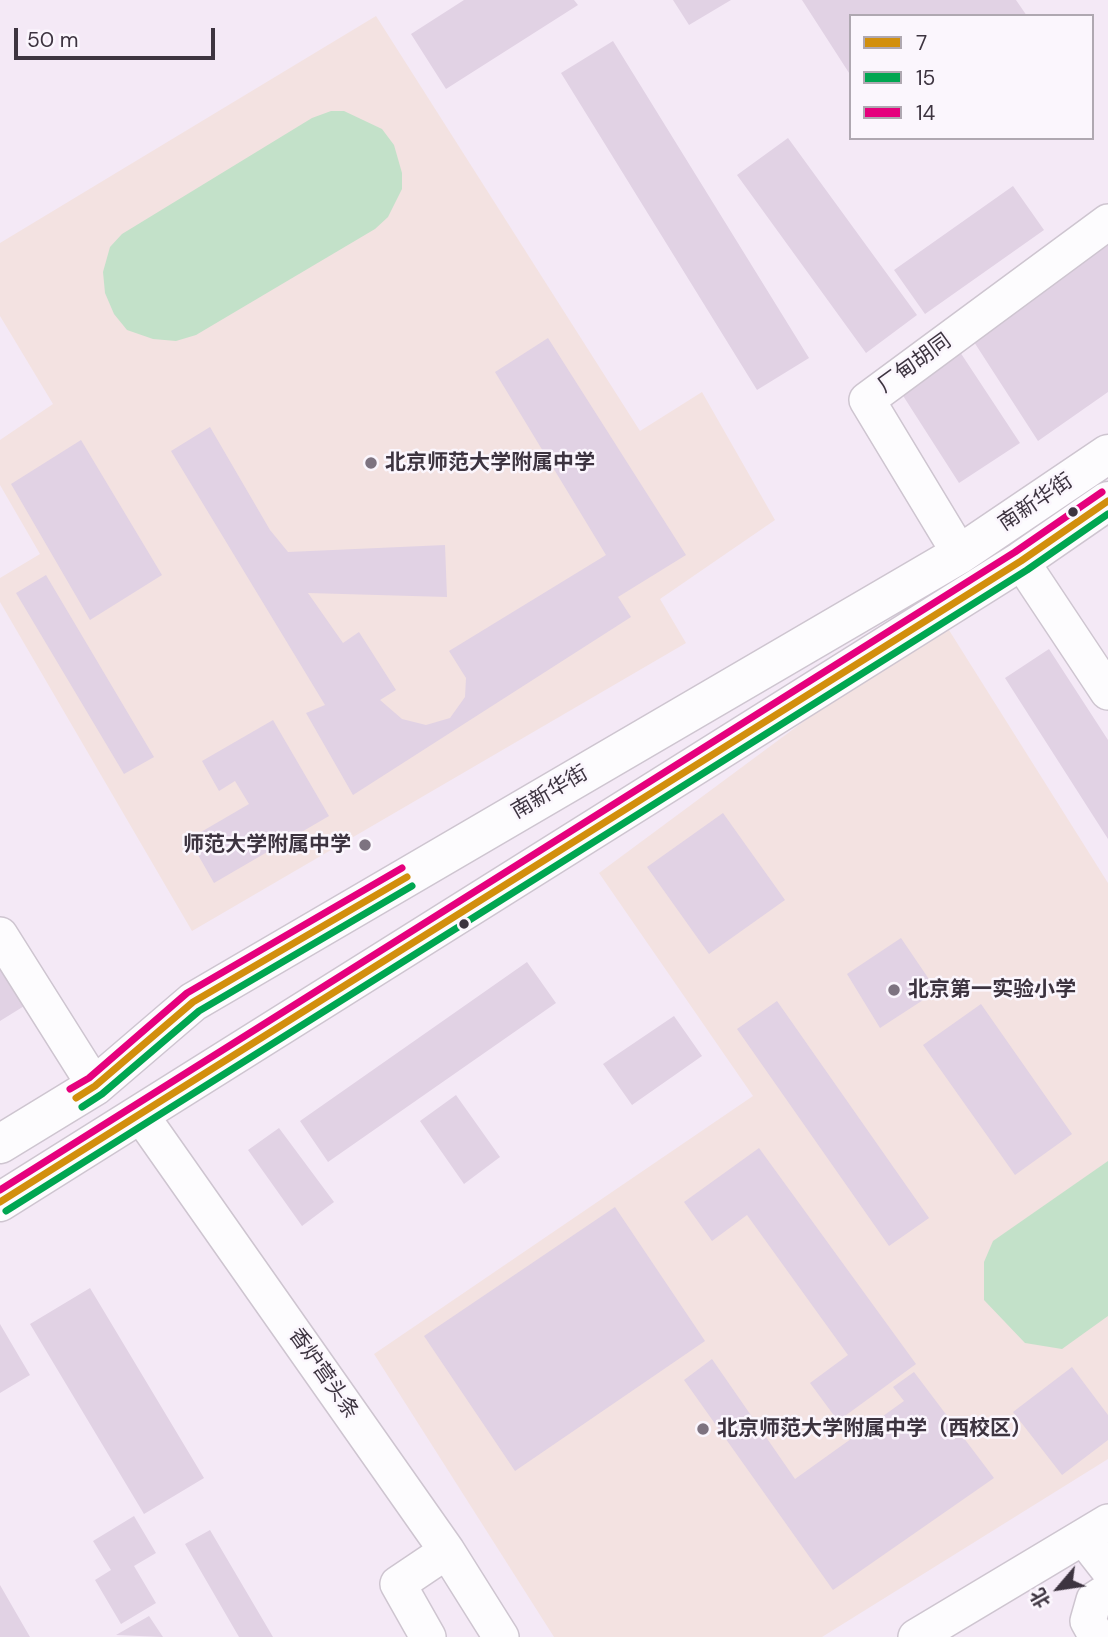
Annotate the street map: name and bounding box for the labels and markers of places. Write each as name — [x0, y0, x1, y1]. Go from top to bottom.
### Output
place label: 北京师范大学附属中学 — [385, 450, 595, 476]
marker: 北京师范大学附属中学 — [363, 455, 379, 471]
unlabelled marker — [1066, 505, 1080, 519]
place label: 师范大学附属中学 — [183, 832, 351, 858]
marker: 师范大学附属中学 — [357, 837, 373, 853]
unlabelled marker — [457, 917, 471, 931]
place label: 北京第一实验小学 — [908, 977, 1076, 1003]
marker: 北京第一实验小学 — [886, 982, 902, 998]
place label: 北京师范大学附属中学（西校区） — [717, 1416, 1032, 1442]
marker: 北京师范大学附属中学（西校区） — [695, 1421, 711, 1437]

